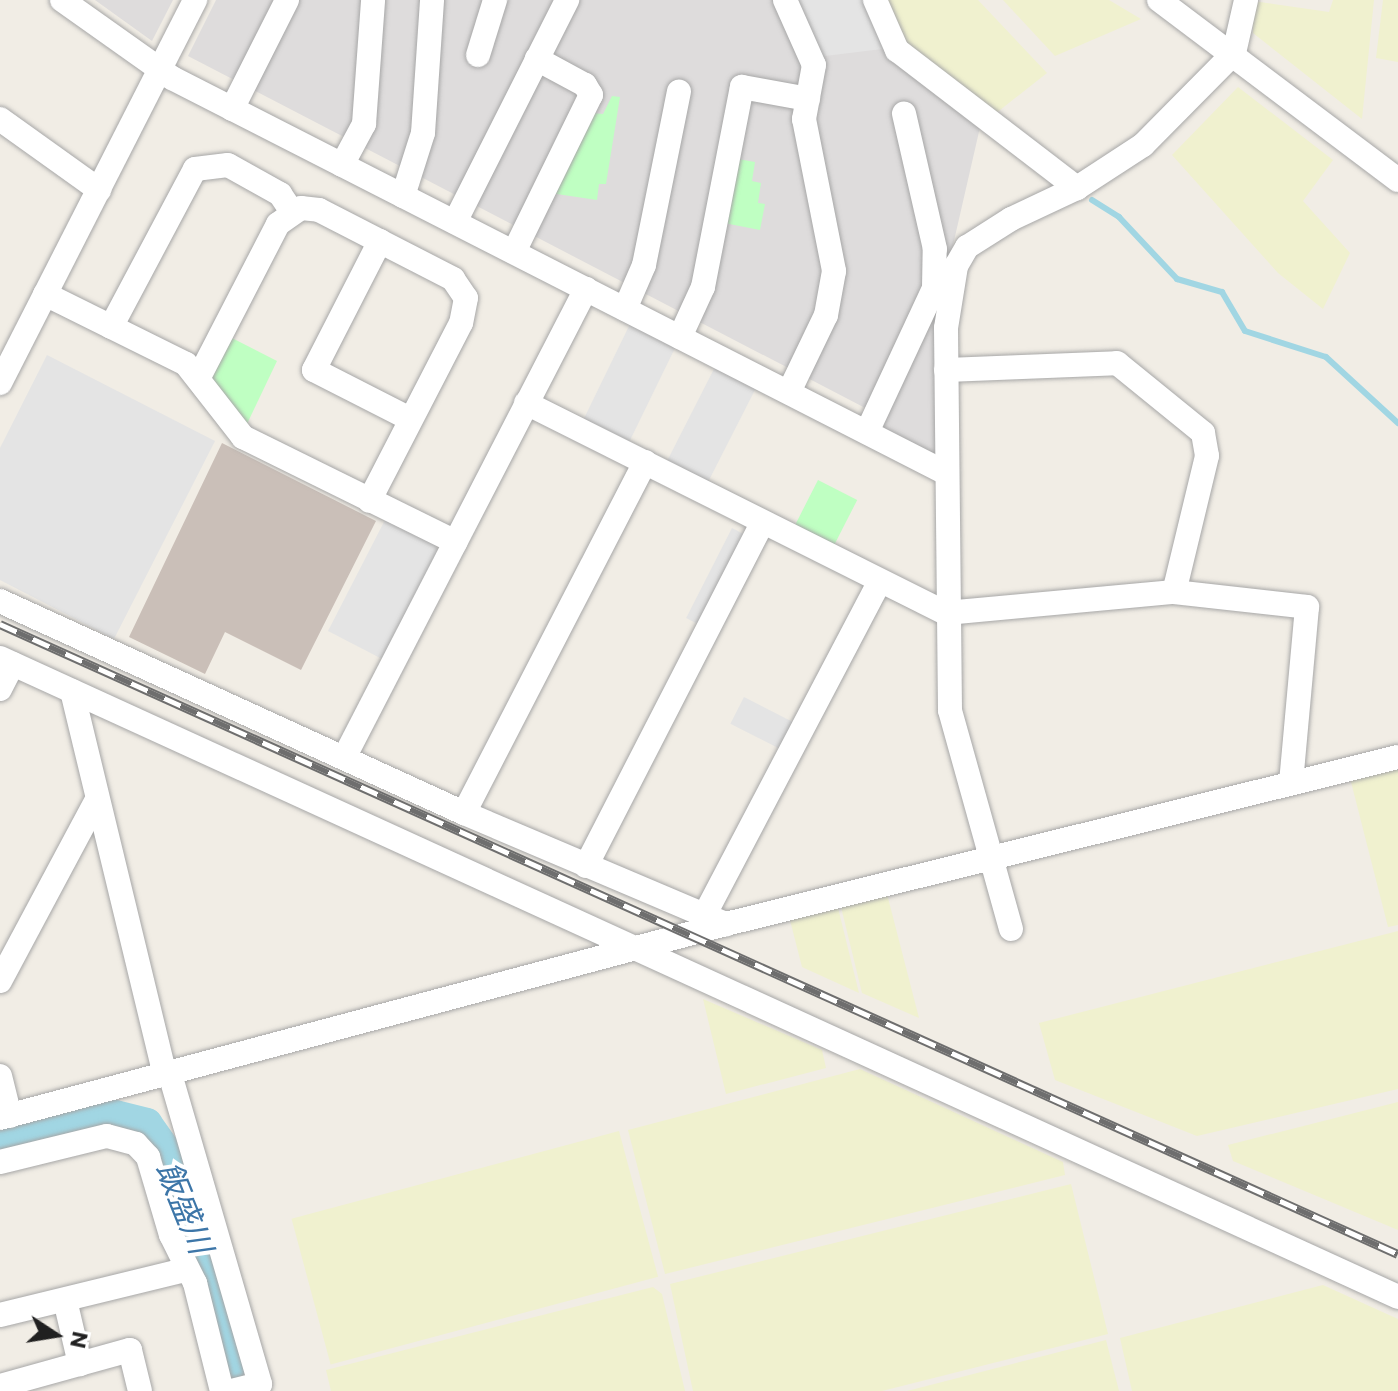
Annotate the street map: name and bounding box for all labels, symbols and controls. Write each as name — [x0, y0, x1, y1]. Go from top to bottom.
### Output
water label: 飯盛川 — [150, 1155, 222, 1259]
north arrow — [16, 1295, 96, 1375]
text: N — [65, 1329, 95, 1351]

